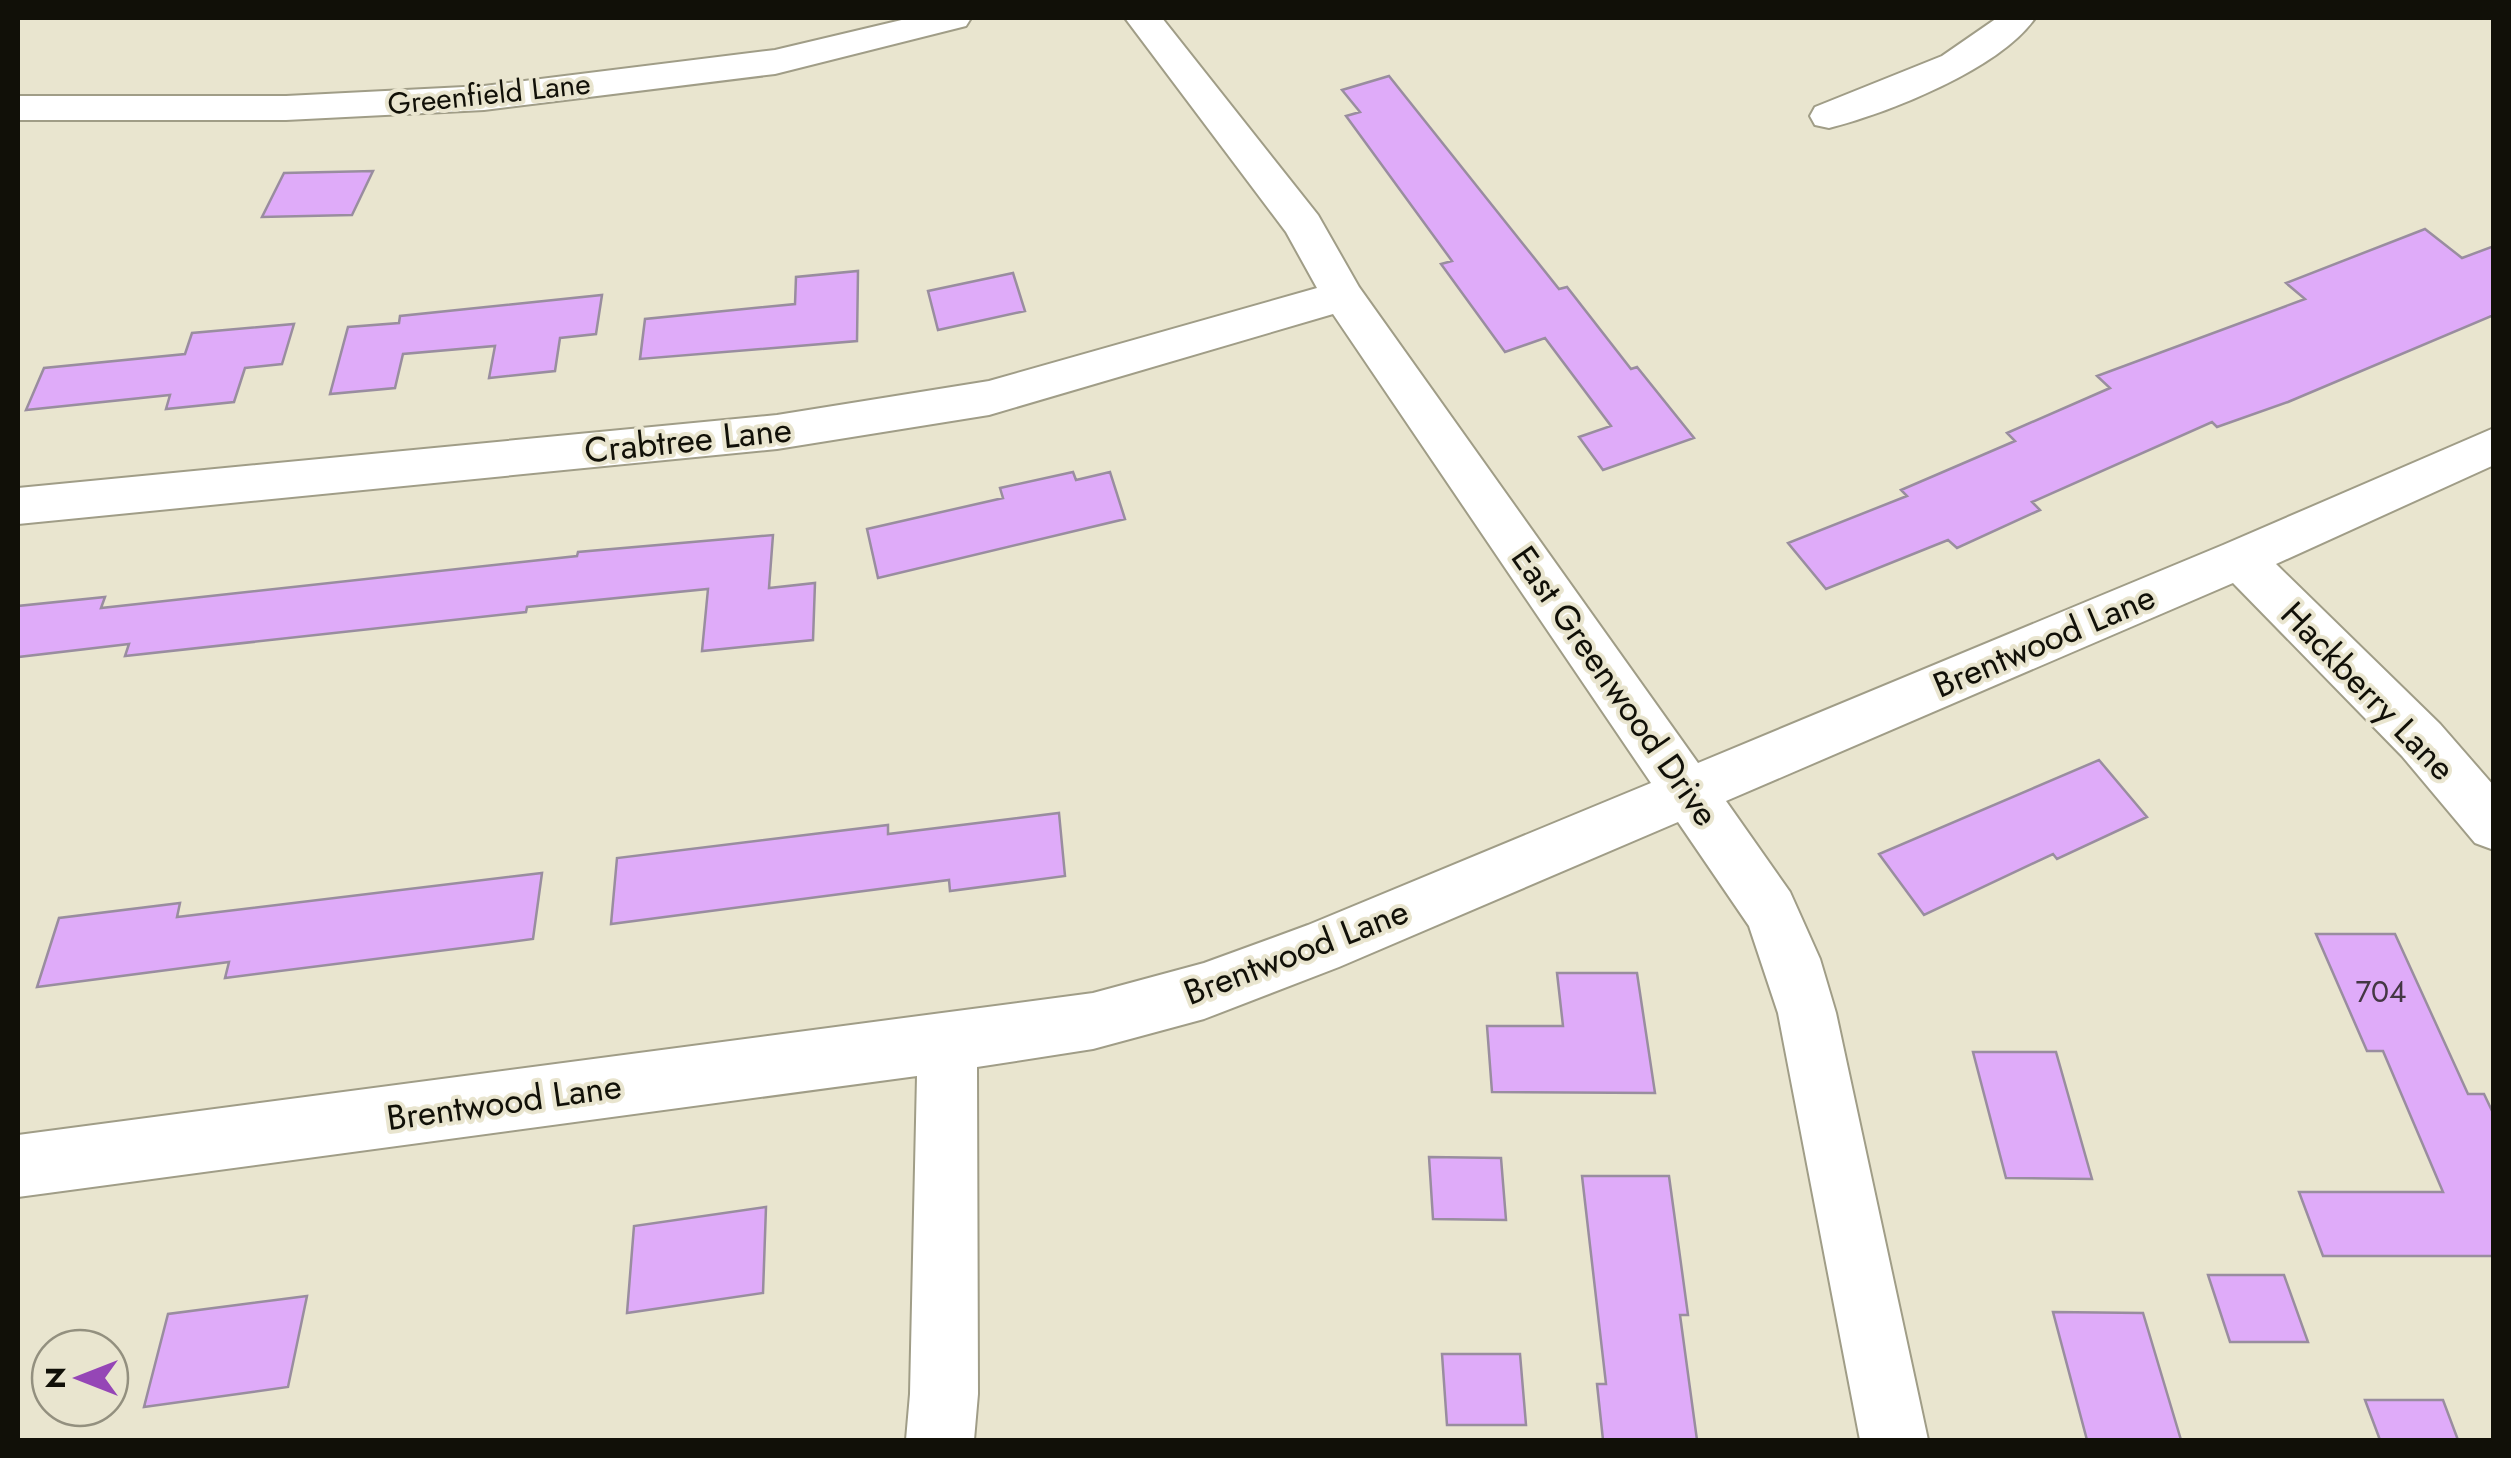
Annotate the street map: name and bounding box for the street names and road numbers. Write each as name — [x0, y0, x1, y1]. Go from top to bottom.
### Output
street label: Greenfield Lane — [385, 61, 592, 126]
street label: Crabtree Lane — [582, 404, 794, 476]
street label: East Greenwood Drive — [1499, 536, 1731, 836]
street label: Brentwood Lane — [1925, 572, 2163, 710]
street label: Hackberry Lane — [2269, 590, 2467, 792]
street label: Brentwood Lane — [1177, 886, 1415, 1018]
street label: Brentwood Lane — [383, 1061, 625, 1143]

